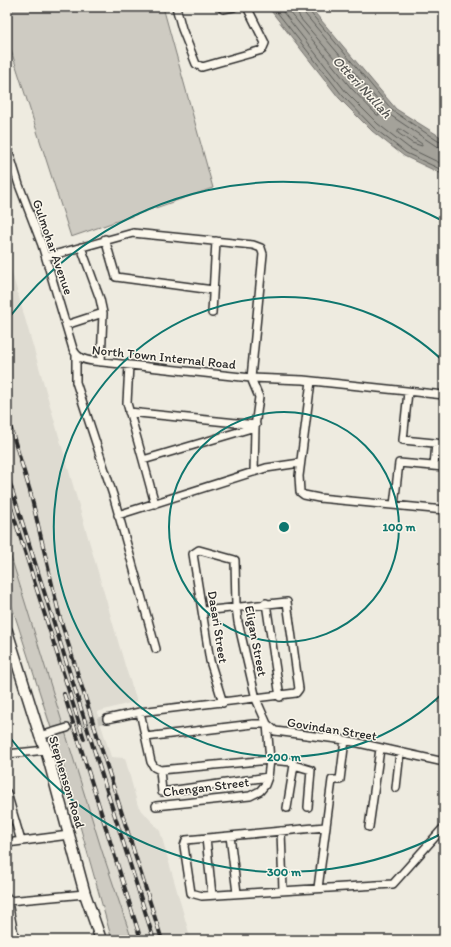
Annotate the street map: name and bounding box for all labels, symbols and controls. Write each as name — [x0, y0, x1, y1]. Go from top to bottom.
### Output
water label: Otteri Nullah — [329, 52, 395, 122]
street label: Gulmohar Avenue — [30, 197, 76, 297]
street label: North Town Internal Road — [91, 342, 237, 372]
centre of rings — [277, 520, 291, 534]
text: 100 m — [382, 520, 416, 534]
street label: Dasari Street — [205, 590, 231, 664]
street label: Eligan Street — [242, 604, 270, 678]
street label: Govindan Street — [286, 715, 378, 744]
street label: Stephenson Road — [46, 734, 88, 830]
text: 200 m — [267, 750, 302, 764]
street label: Chengan Street — [162, 774, 250, 800]
text: 300 m — [267, 865, 302, 879]

